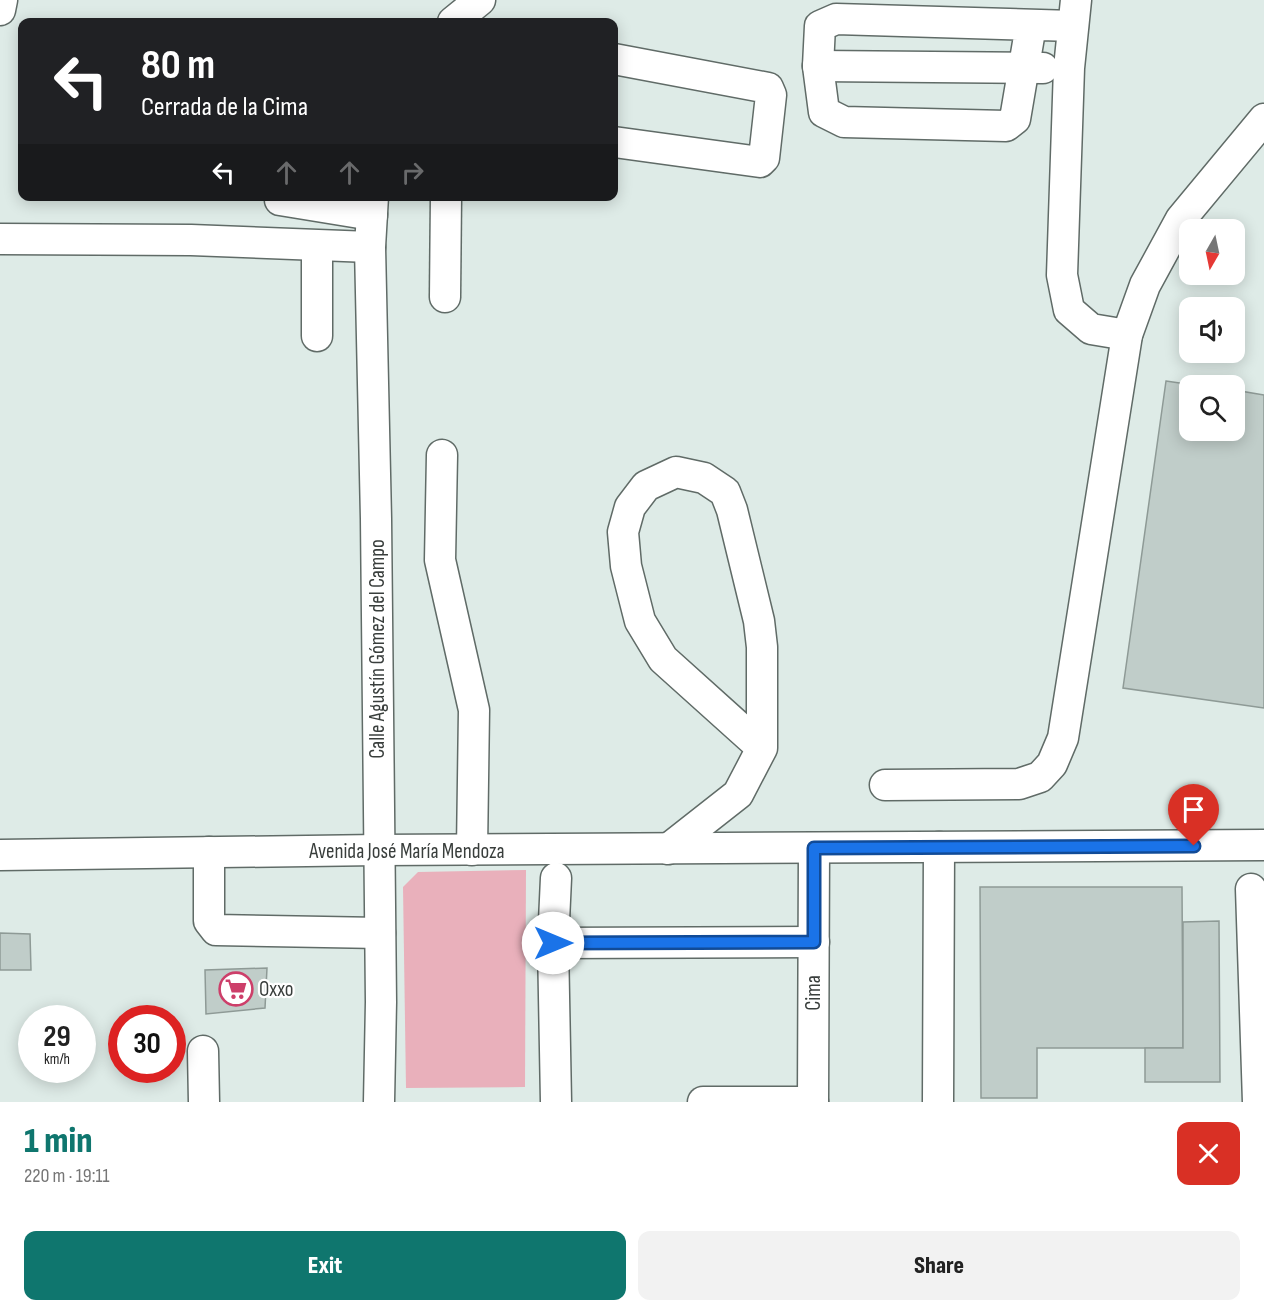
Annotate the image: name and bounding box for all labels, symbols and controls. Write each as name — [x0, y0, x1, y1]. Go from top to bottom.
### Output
text: 80 m — [141, 40, 215, 91]
icon: left — [42, 42, 120, 120]
text: Cerrada de la Cima — [141, 91, 308, 123]
icon: left — [207, 156, 240, 189]
icon: ahead — [270, 156, 303, 189]
icon: ahead — [333, 156, 366, 189]
icon: right — [396, 156, 429, 189]
north arrow — [1179, 219, 1245, 285]
map controls — [1179, 219, 1245, 441]
button: sound — [1179, 297, 1245, 363]
button: search — [1179, 375, 1245, 441]
street label: Calle Agustín Gómez del Campo — [365, 539, 390, 759]
pin — [1168, 784, 1219, 846]
icon: arrive — [1177, 793, 1210, 826]
street label: Avenida José María Mendoza — [308, 839, 505, 864]
position arrow — [521, 911, 585, 975]
supermarket icon: Oxxo — [218, 971, 254, 1007]
street label: Cima — [801, 975, 826, 1011]
place label: Oxxo — [259, 977, 293, 1002]
speed limit sign: 30 — [108, 1005, 186, 1083]
text: 29 — [43, 1019, 71, 1055]
text: km/h — [44, 1050, 70, 1069]
text: 1 min — [24, 1120, 92, 1163]
button: close — [1177, 1122, 1240, 1185]
text: 220 m · 19:11 — [24, 1164, 109, 1188]
button: Exit — [24, 1231, 626, 1300]
button: Share — [638, 1231, 1240, 1300]

